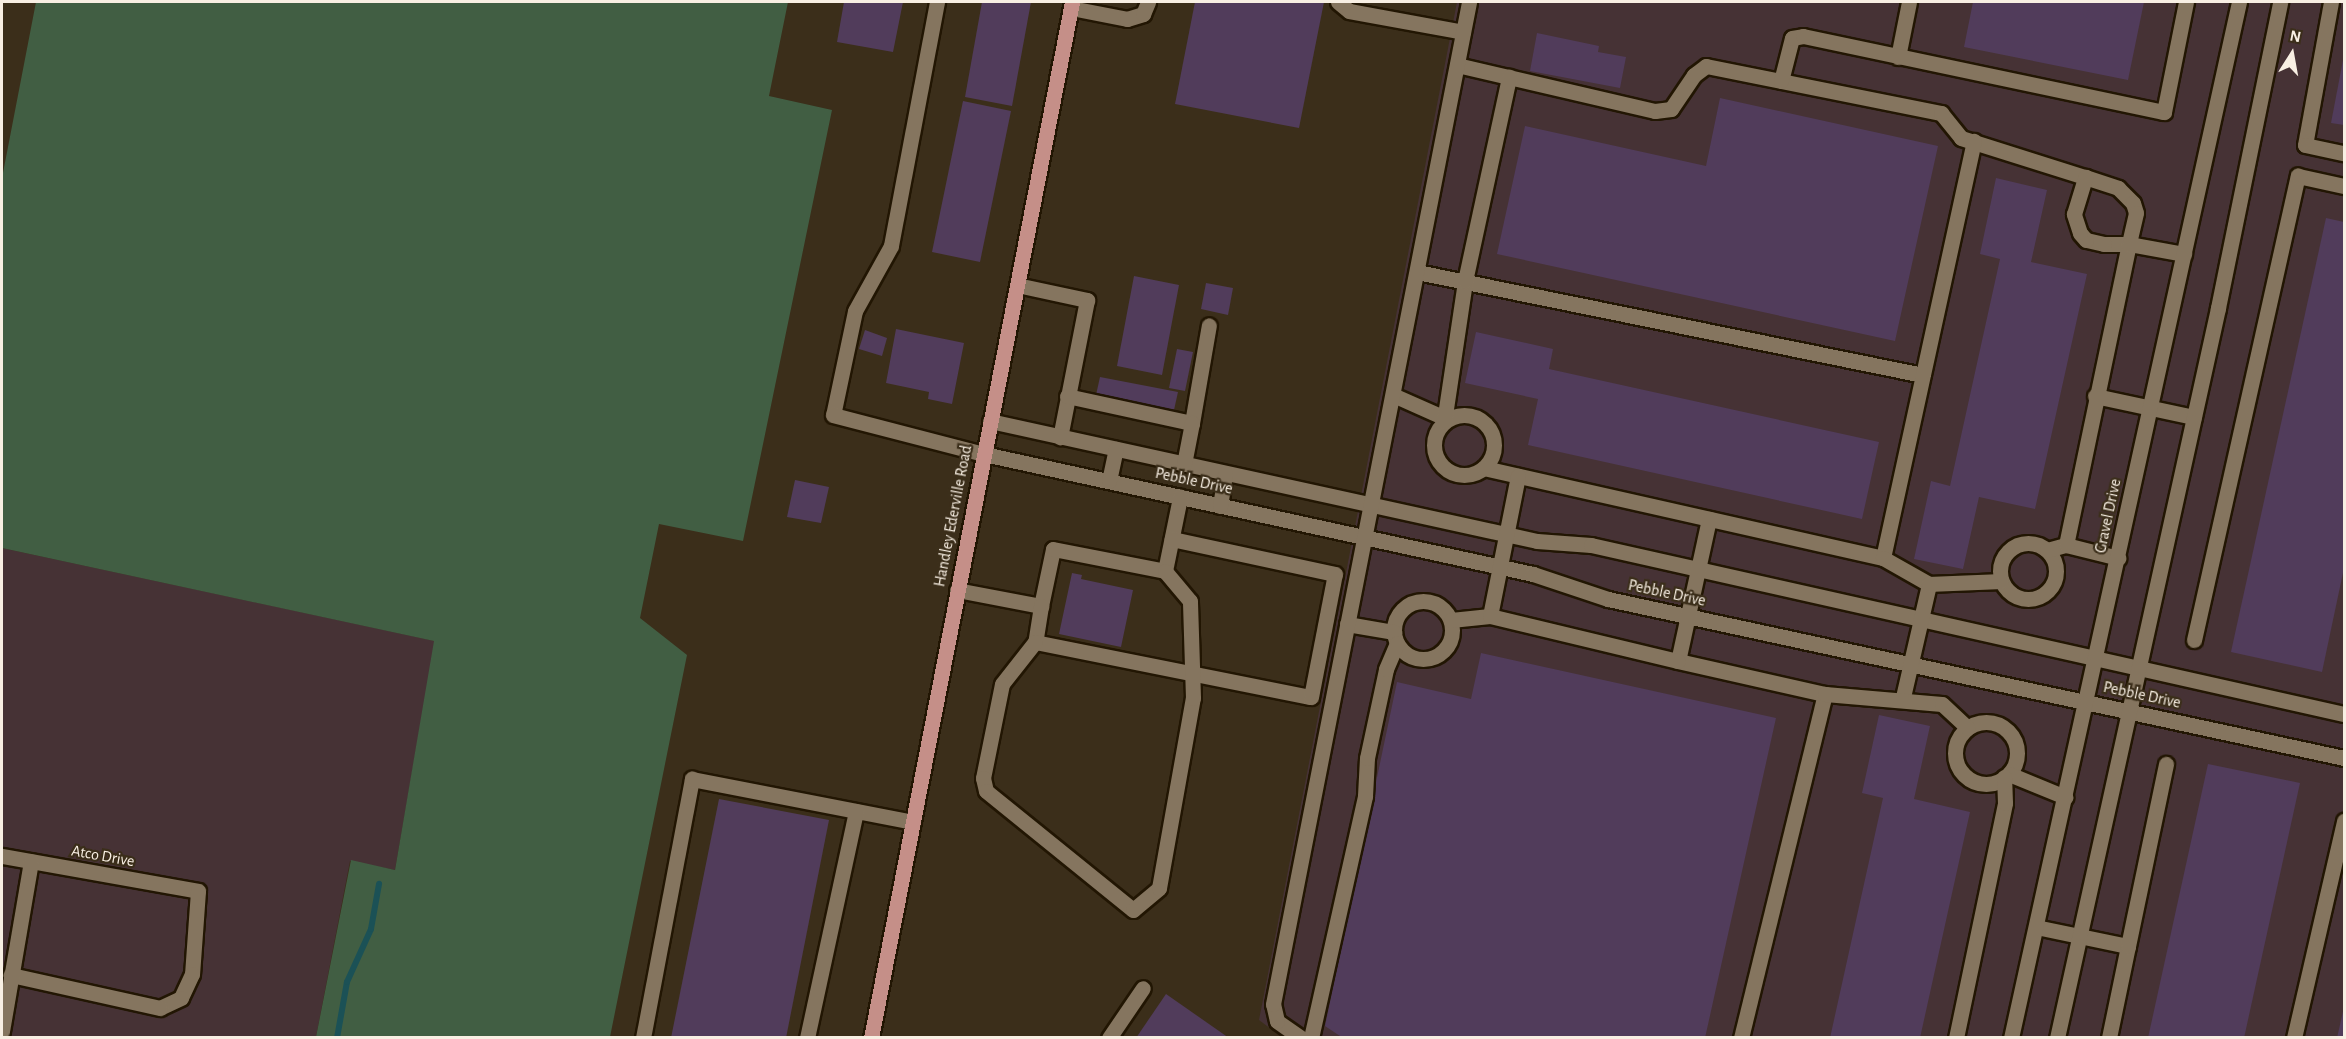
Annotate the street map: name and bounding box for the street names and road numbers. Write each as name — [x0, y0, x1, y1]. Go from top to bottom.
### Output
street label: Handley Ederville Road — [930, 444, 976, 588]
street label: Pebble Drive — [1154, 463, 1234, 499]
street label: Gravel Drive — [2091, 477, 2125, 555]
street label: Pebble Drive — [1627, 575, 1707, 611]
street label: Pebble Drive — [2102, 677, 2182, 713]
street label: Atco Drive — [70, 841, 136, 871]

